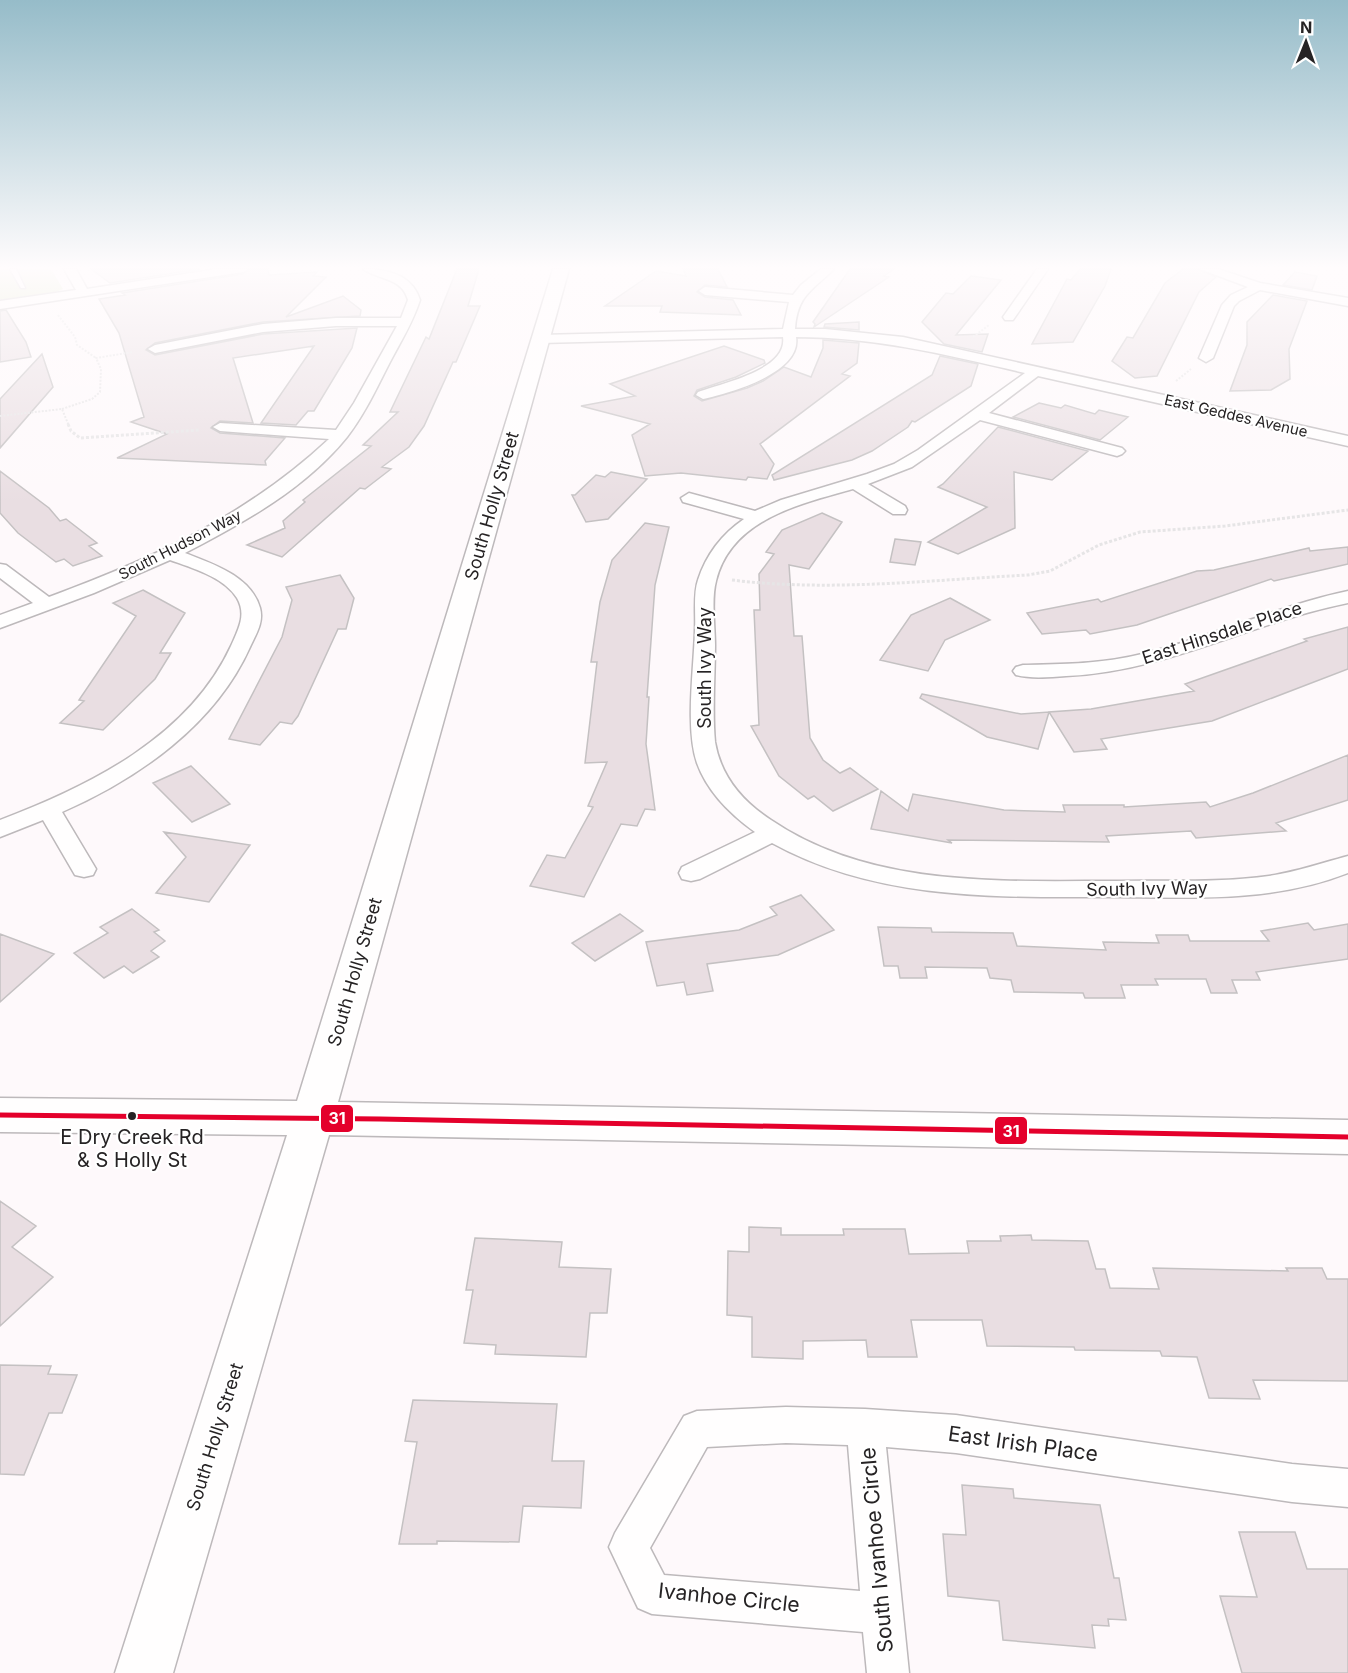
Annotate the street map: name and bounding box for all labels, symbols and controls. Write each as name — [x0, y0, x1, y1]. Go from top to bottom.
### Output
north arrow — [1276, 12, 1336, 72]
text: N — [1300, 17, 1313, 37]
street label: East Geddes Avenue — [1163, 390, 1310, 441]
street label: South Holly Street — [460, 429, 523, 583]
street label: South Hudson Way — [115, 505, 245, 584]
street label: East Hinsdale Place — [1139, 597, 1305, 668]
street label: South Ivy Way — [694, 607, 715, 729]
street label: South Ivy Way — [1086, 877, 1208, 900]
street label: South Holly Street — [323, 895, 386, 1049]
line badge: 31 — [320, 1104, 354, 1133]
text: 31 — [328, 1108, 346, 1128]
marker: E Dry Creek Rd & S Holly St — [126, 1110, 138, 1122]
line badge: 31 — [994, 1116, 1028, 1145]
text: 31 — [1002, 1121, 1020, 1141]
place label: E Dry Creek Rd & S Holly St — [60, 1125, 204, 1172]
street label: South Holly Street — [182, 1360, 247, 1513]
street label: East Irish Place — [946, 1421, 1100, 1466]
street label: South Ivanhoe Circle — [855, 1446, 898, 1654]
street label: Ivanhoe Circle — [657, 1578, 801, 1617]

